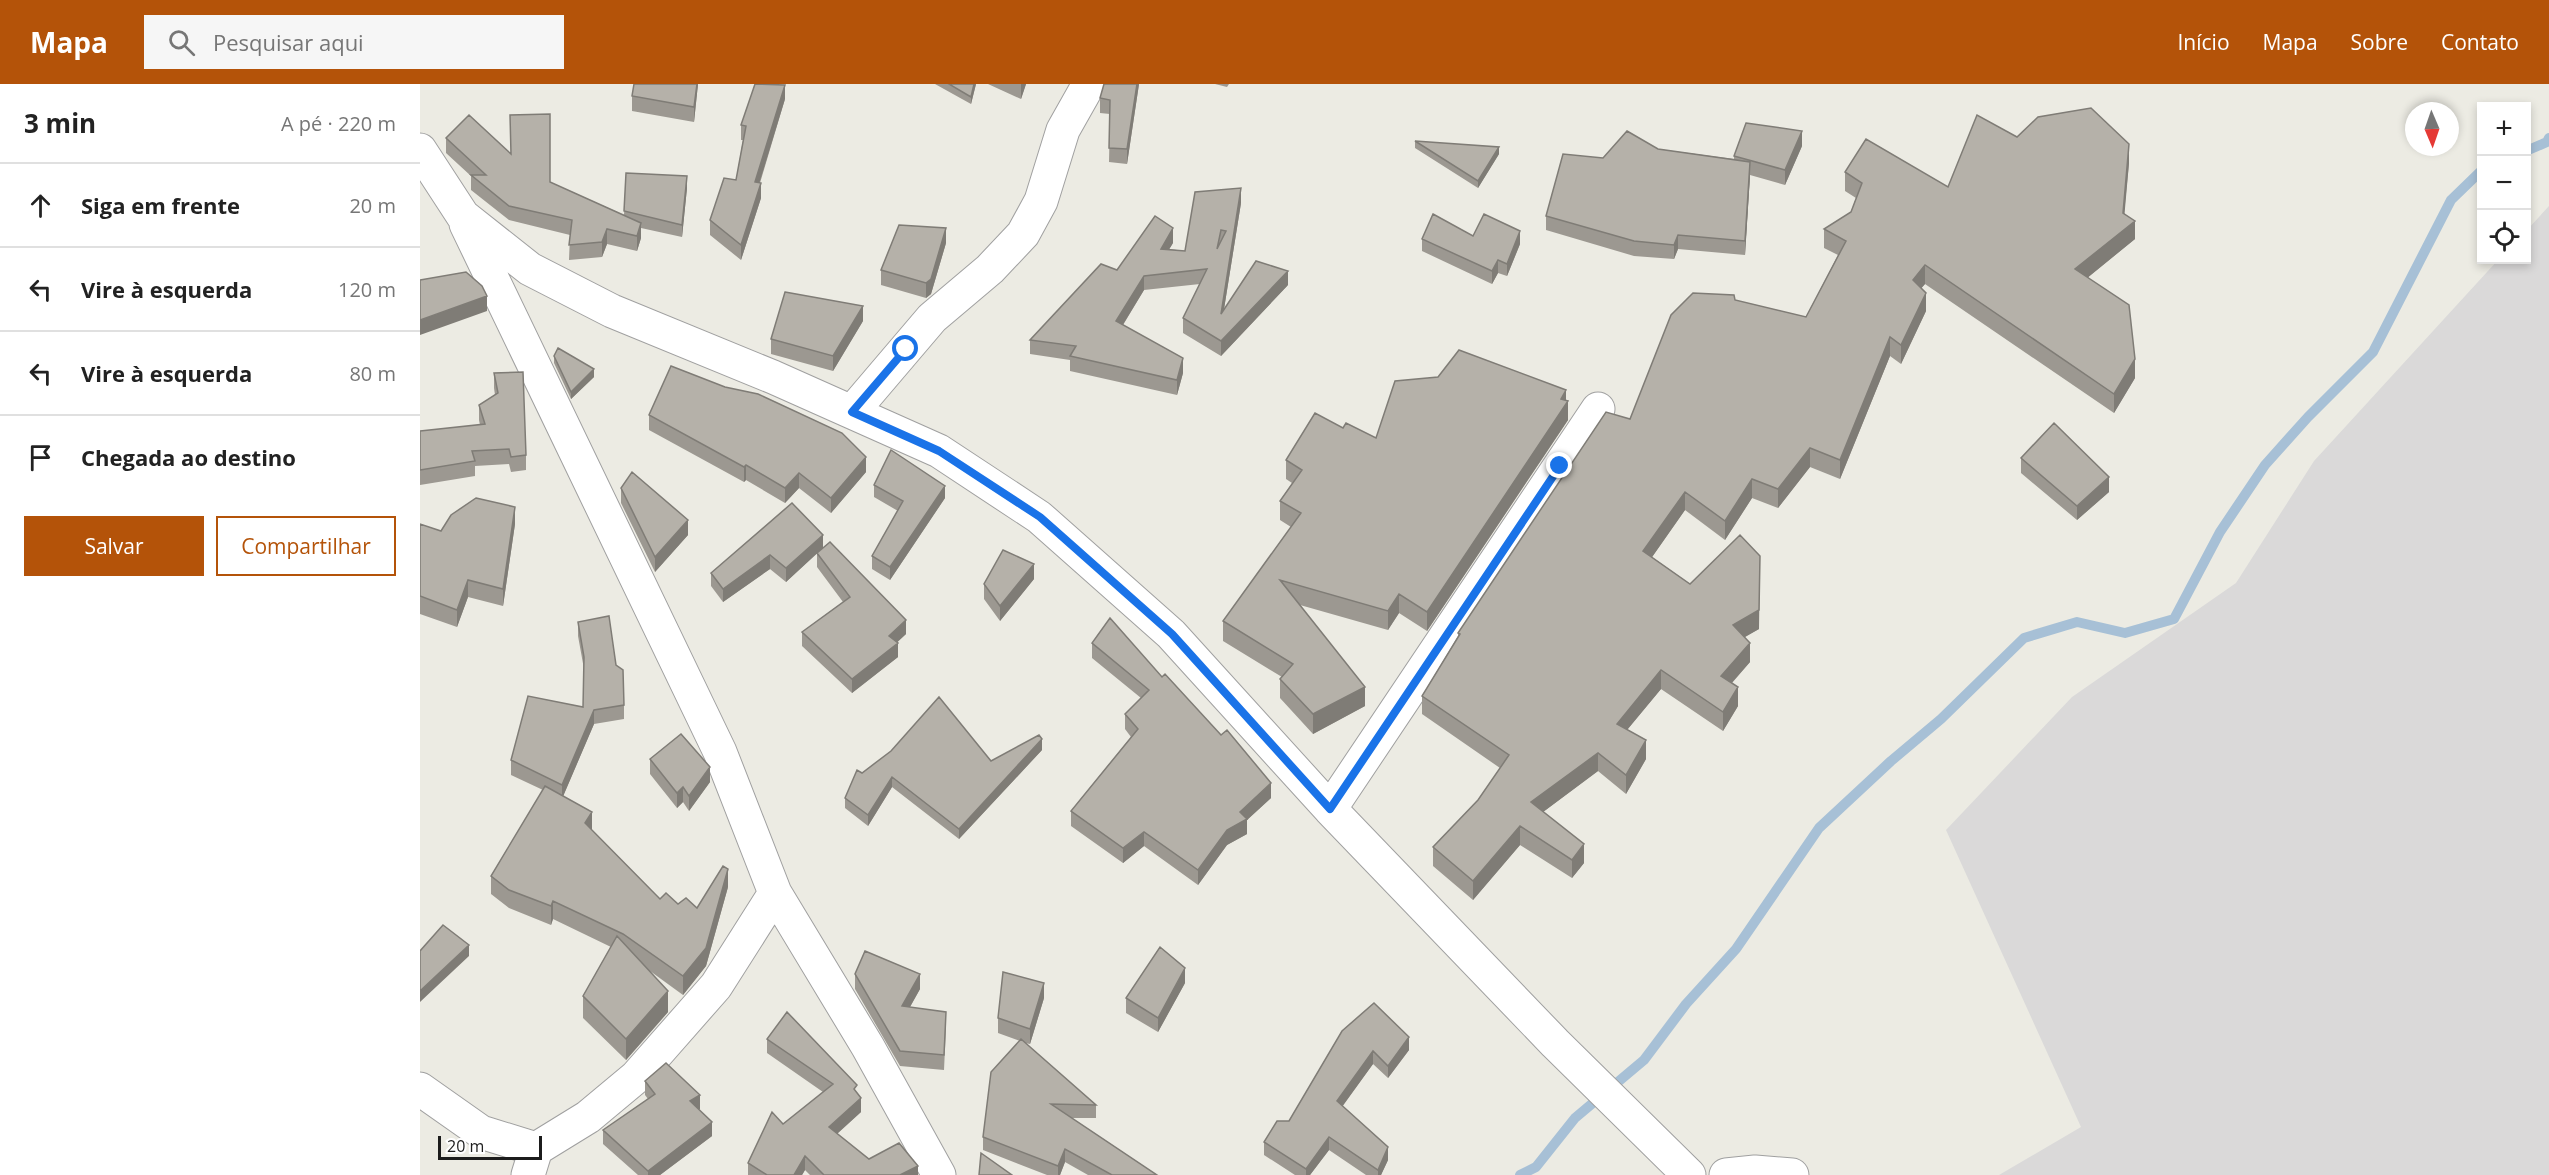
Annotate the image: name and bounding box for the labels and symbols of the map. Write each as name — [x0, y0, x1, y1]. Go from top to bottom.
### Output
north arrow — [2405, 102, 2459, 156]
route start — [892, 335, 918, 361]
route end — [1546, 452, 1572, 478]
scale bar — [438, 1133, 542, 1160]

